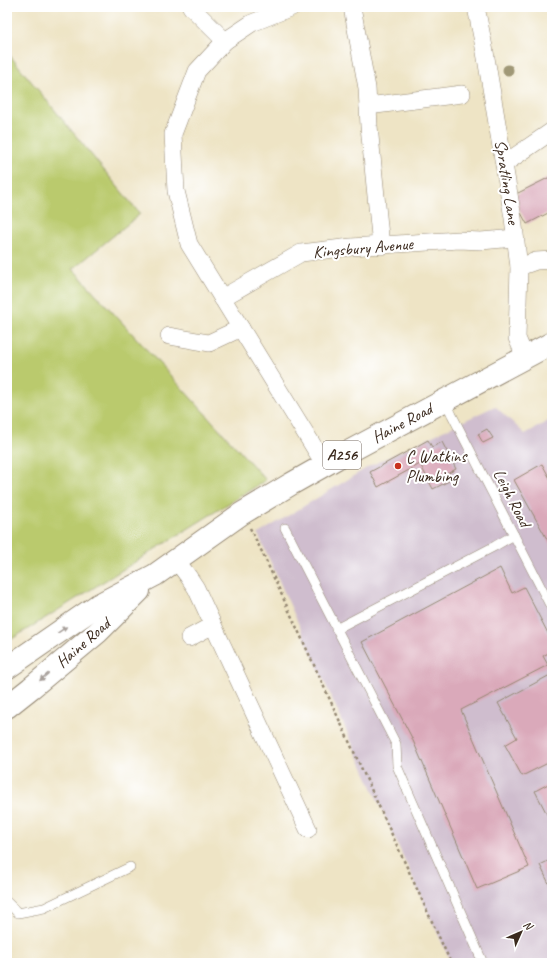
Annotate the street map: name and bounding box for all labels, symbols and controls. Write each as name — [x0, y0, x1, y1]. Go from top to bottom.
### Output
street label: Spratling Lane — [490, 138, 524, 227]
street label: Kingsbury Avenue — [312, 233, 415, 263]
street label: Haine Road — [368, 397, 439, 448]
road number: A256 — [323, 441, 361, 469]
place label: C Watkins Plumbing — [406, 446, 468, 487]
marker: C Watkins Plumbing — [393, 461, 403, 471]
street label: Leigh Road — [488, 465, 537, 533]
street label: Haine Road — [51, 611, 117, 672]
one-way arrow — [57, 626, 67, 634]
one-way arrow — [39, 673, 50, 682]
north arrow — [501, 912, 541, 952]
text: N — [521, 918, 537, 934]

